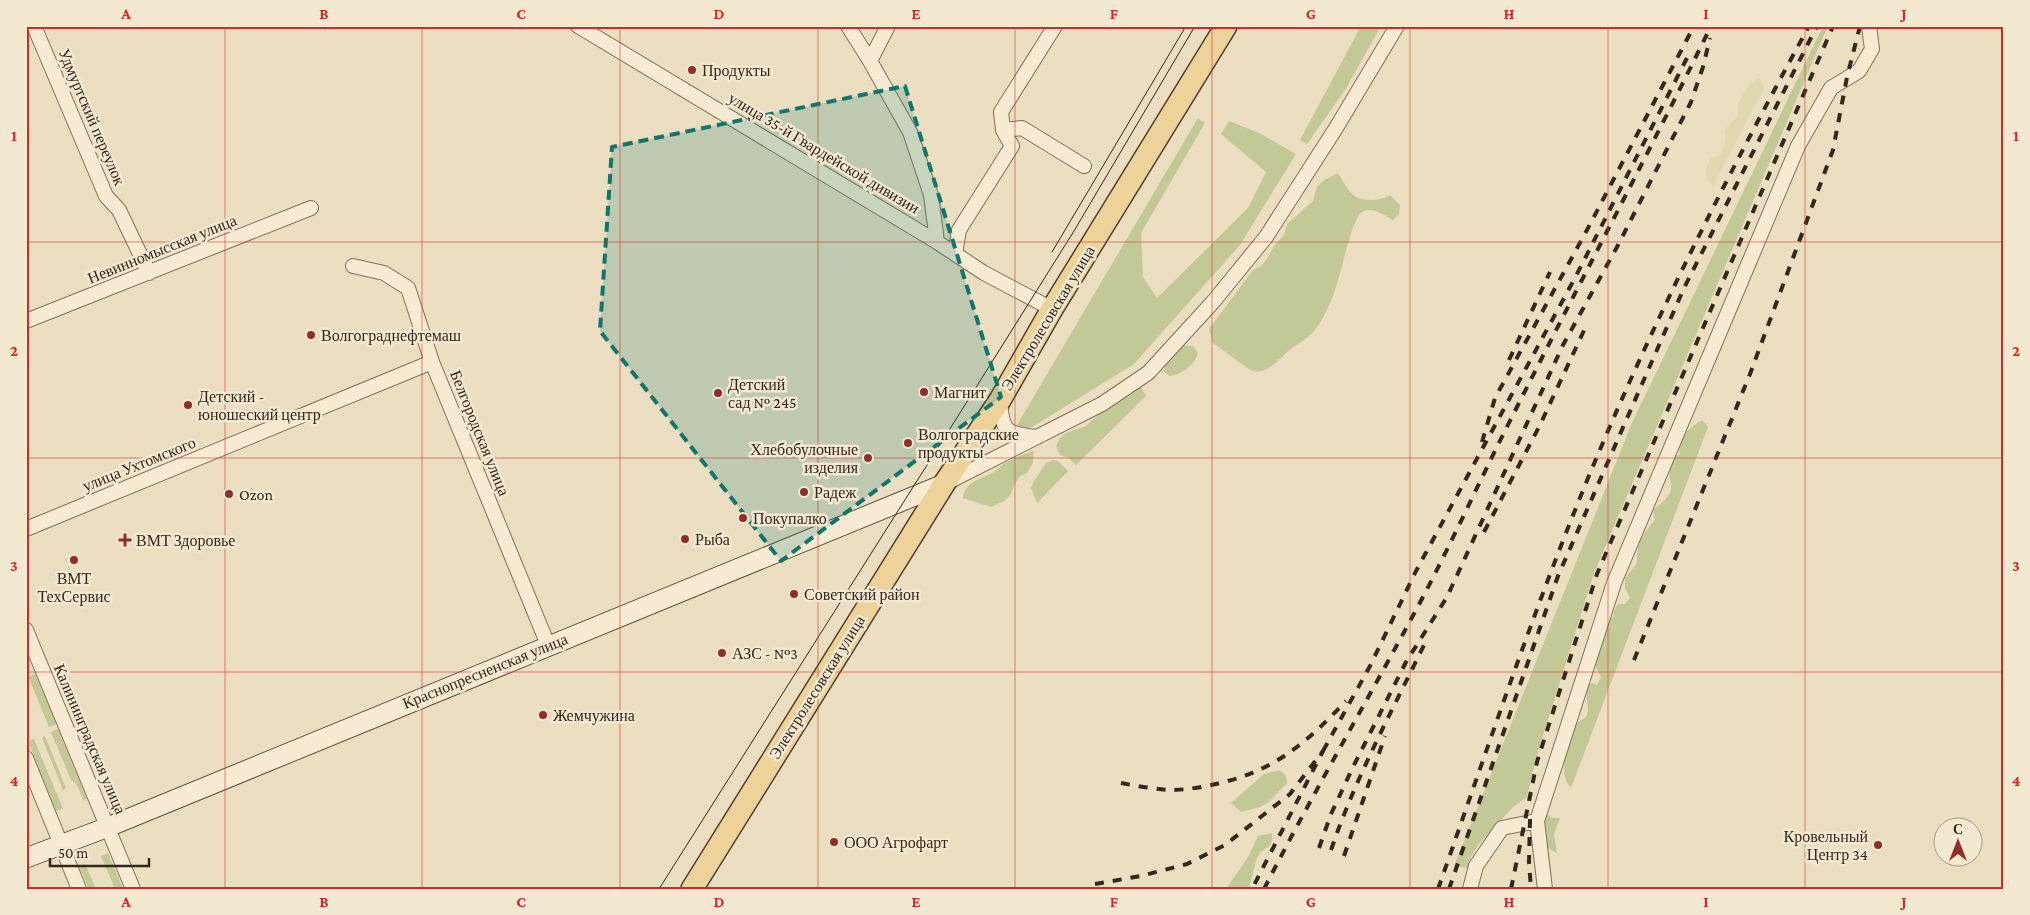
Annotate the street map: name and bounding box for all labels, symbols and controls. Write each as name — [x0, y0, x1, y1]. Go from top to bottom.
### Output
text: A — [120, 5, 131, 22]
text: B — [319, 5, 329, 22]
text: C — [516, 5, 526, 22]
text: D — [713, 5, 725, 22]
text: E — [911, 5, 921, 22]
text: F — [1110, 5, 1119, 22]
text: G — [1306, 5, 1316, 22]
text: H — [1504, 5, 1515, 22]
text: I — [1703, 5, 1709, 22]
text: J — [1899, 5, 1907, 22]
street label: Удмуртский переулок — [55, 46, 129, 188]
place label: Продукты — [702, 62, 771, 80]
marker: Продукты — [686, 64, 698, 76]
street label: улица 35-й Гвардейской дивизии — [725, 89, 923, 218]
text: 1 — [11, 127, 17, 144]
text: 1 — [2013, 127, 2019, 144]
street label: Невинномысская улица — [85, 211, 239, 288]
street label: Электролесовская улица — [998, 243, 1099, 394]
place label: Волгограднефтемаш — [321, 327, 462, 345]
marker: Волгограднефтемаш — [305, 329, 317, 341]
text: 2 — [10, 342, 18, 359]
text: 2 — [2012, 342, 2020, 359]
street label: Белгородская улица — [446, 368, 513, 499]
place label: Детский сад № 245 — [728, 376, 797, 412]
place label: Магнит — [934, 384, 986, 401]
marker: Магнит — [918, 386, 930, 398]
marker: Детский сад № 245 — [712, 387, 724, 399]
place label: Детский - юношеский центр — [198, 388, 321, 424]
marker: Детский - юношеский центр — [182, 399, 194, 411]
place label: Волгоградские продукты — [918, 426, 1019, 462]
street label: улица Ухтомского — [80, 434, 199, 495]
marker: Волгоградские продукты — [902, 437, 914, 449]
place label: Хлебобулочные изделия — [750, 441, 859, 477]
marker: Хлебобулочные изделия — [862, 452, 874, 464]
place label: Радеж — [814, 484, 857, 502]
place label: Ozon — [239, 486, 273, 503]
marker: Радеж — [798, 486, 810, 498]
marker: Ozon — [223, 488, 235, 500]
place label: Покупалко — [753, 510, 827, 528]
marker: Покупалко — [737, 512, 749, 524]
place label: Рыба — [695, 531, 730, 548]
place label: ВМТ Здоровье — [136, 532, 235, 550]
marker: ВМТ Здоровье — [118, 533, 132, 547]
marker: Рыба — [679, 533, 691, 545]
marker: ВМТ ТехСервис — [68, 554, 80, 566]
text: 3 — [10, 557, 18, 574]
text: 3 — [2012, 557, 2020, 574]
place label: ВМТ ТехСервис — [37, 570, 111, 606]
place label: Советский район — [804, 586, 920, 604]
marker: Советский район — [788, 588, 800, 600]
street label: Электролесовская улица — [766, 612, 869, 762]
street label: Краснопресненская улица — [400, 630, 570, 713]
place label: АЗС - №3 — [732, 645, 798, 662]
marker: АЗС - №3 — [716, 647, 728, 659]
street label: Калининградская улица — [50, 661, 129, 817]
place label: Жемчужина — [553, 707, 635, 725]
marker: Жемчужина — [537, 709, 549, 721]
text: 4 — [10, 772, 19, 789]
text: 4 — [2012, 772, 2021, 789]
north arrow — [1932, 818, 1982, 868]
text: С — [1953, 821, 1963, 837]
place label: Кровельный Центр 34 — [1784, 828, 1868, 864]
place label: ООО Агрофарт — [844, 834, 948, 852]
scale bar — [50, 835, 149, 867]
marker: ООО Агрофарт — [828, 836, 840, 848]
marker: Кровельный Центр 34 — [1872, 839, 1884, 851]
text: 50 m — [58, 845, 88, 861]
text: A — [120, 893, 131, 910]
text: B — [319, 893, 329, 910]
text: C — [516, 893, 526, 910]
text: D — [713, 893, 725, 910]
text: E — [911, 893, 921, 910]
text: F — [1110, 893, 1119, 910]
text: G — [1306, 893, 1316, 910]
text: H — [1504, 893, 1515, 910]
text: I — [1703, 893, 1709, 910]
text: J — [1899, 893, 1907, 910]

